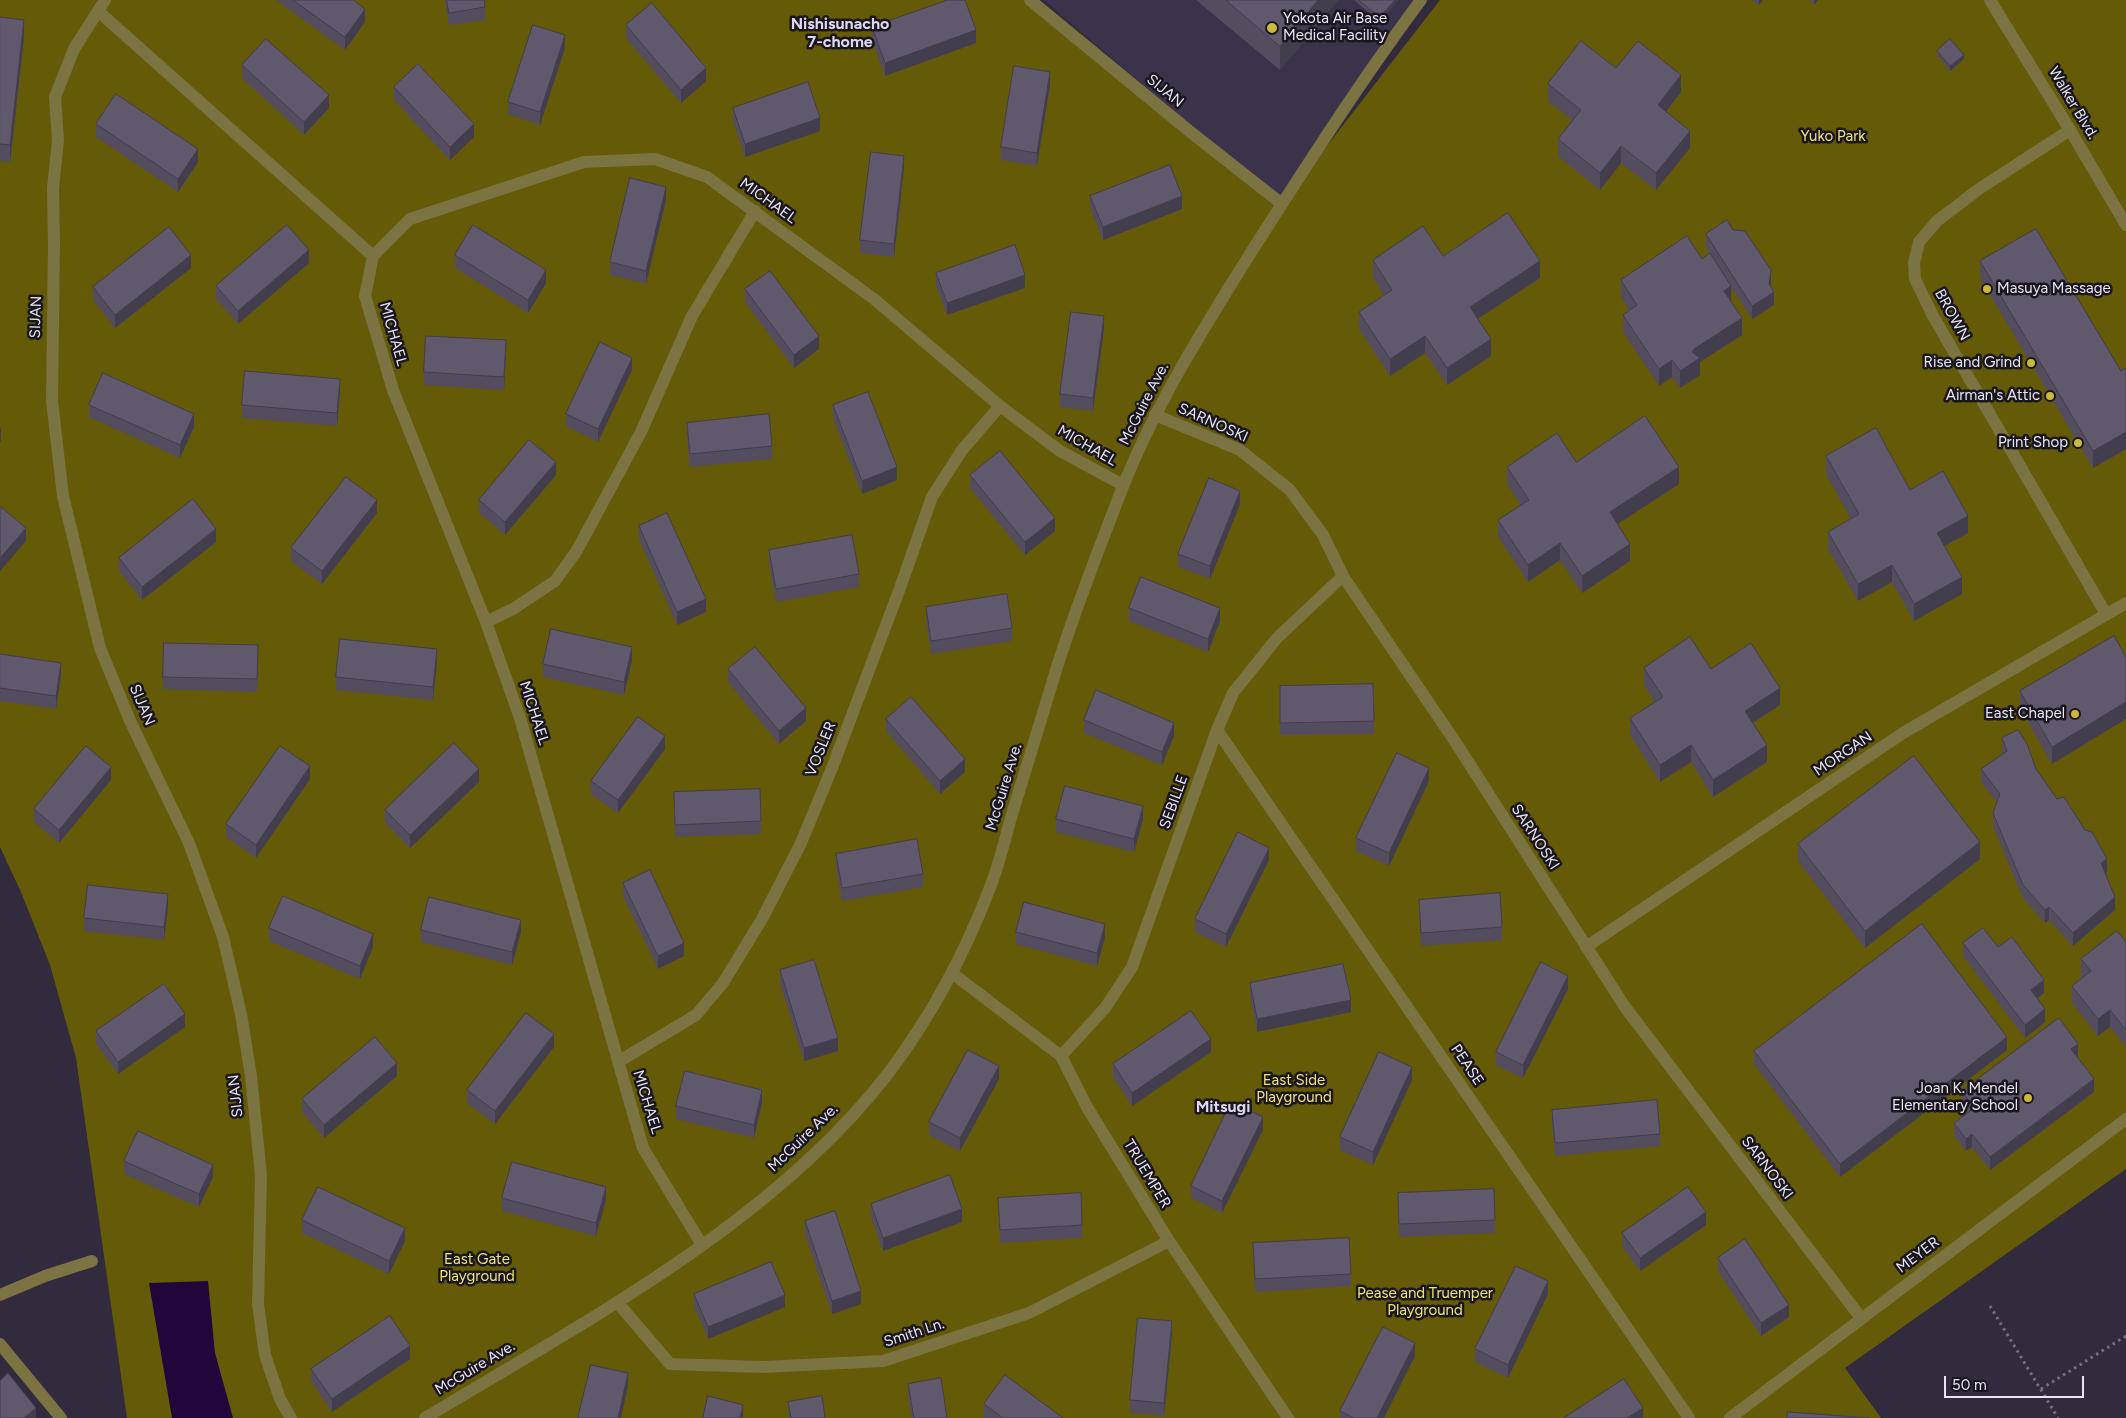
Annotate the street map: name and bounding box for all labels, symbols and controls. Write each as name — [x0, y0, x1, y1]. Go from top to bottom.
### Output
place label: Yokota Air Base Medical Facility — [1283, 10, 1387, 45]
district label: Nishisunacho 7-chome — [791, 14, 889, 52]
marker: Yokota Air Base Medical Facility — [1265, 21, 1279, 35]
street label: Walker Blvd. — [2044, 64, 2102, 142]
street label: SIJAN — [1143, 71, 1187, 111]
park label: Yuko Park — [1800, 128, 1866, 146]
street label: MICHAEL — [736, 174, 800, 228]
place label: Masuya Massage — [1997, 280, 2111, 298]
marker: Masuya Massage — [1981, 283, 1993, 295]
street label: BROWN — [1931, 286, 1973, 344]
street label: SIJAN — [26, 295, 46, 339]
street label: MICHAEL — [375, 300, 411, 368]
place label: Rise and Grind — [1924, 354, 2021, 372]
marker: Rise and Grind — [2025, 357, 2037, 369]
street label: McGuire Ave. — [1116, 360, 1172, 448]
place label: Airman's Attic — [1946, 387, 2040, 405]
marker: Airman's Attic — [2044, 390, 2056, 402]
street label: SARNOSKI — [1175, 400, 1251, 446]
street label: MICHAEL — [1054, 422, 1120, 470]
place label: Print Shop — [1998, 434, 2068, 452]
marker: Print Shop — [2072, 437, 2084, 449]
street label: MICHAEL — [515, 679, 553, 747]
street label: SIJAN — [125, 682, 159, 728]
place label: East Chapel — [1985, 705, 2065, 723]
marker: East Chapel — [2069, 708, 2081, 720]
street label: VOSLER — [802, 719, 840, 779]
street label: MORGAN — [1810, 728, 1876, 780]
street label: McGuire Ave. — [982, 741, 1026, 833]
street label: SEBILLE — [1156, 773, 1192, 831]
street label: SARNOSKI — [1507, 801, 1563, 873]
street label: PEASE — [1447, 1041, 1487, 1089]
street label: MICHAEL — [629, 1068, 665, 1136]
park label: East Side Playground — [1256, 1072, 1332, 1107]
street label: SIJAN — [225, 1074, 247, 1118]
place label: Joan K. Mendel Elementary School — [1892, 1080, 2018, 1115]
marker: Joan K. Mendel Elementary School — [2022, 1092, 2034, 1104]
district label: Mitsugi — [1196, 1097, 1250, 1117]
street label: McGuire Ave. — [764, 1100, 842, 1176]
street label: SARNOSKI — [1737, 1133, 1797, 1203]
street label: TRUEMPER — [1120, 1136, 1174, 1212]
street label: MEYER — [1893, 1233, 1943, 1277]
park label: East Gate Playground — [439, 1251, 515, 1286]
park label: Pease and Truemper Playground — [1357, 1285, 1493, 1320]
street label: Smith Ln. — [882, 1315, 946, 1351]
street label: McGuire Ave. — [432, 1337, 518, 1399]
scale bar — [1946, 1366, 2086, 1398]
text: 50 m — [1952, 1376, 1987, 1394]

